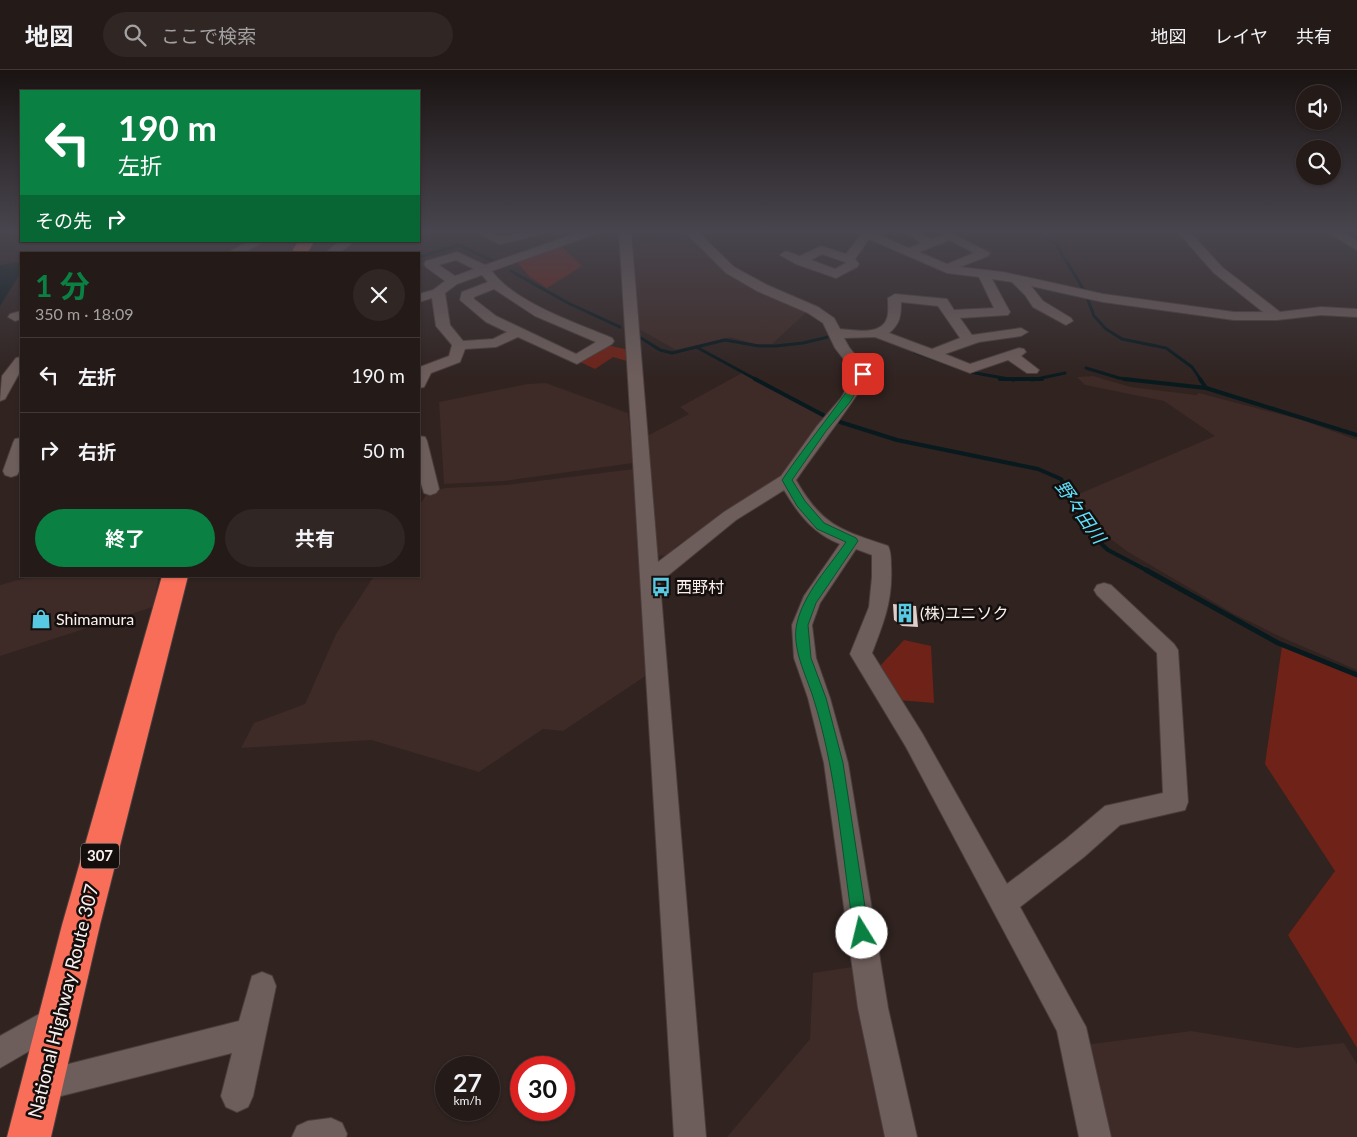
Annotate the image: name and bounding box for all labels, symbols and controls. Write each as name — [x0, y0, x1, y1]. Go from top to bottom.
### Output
search box — [103, 12, 453, 57]
text: 地図 — [25, 21, 73, 50]
icon: search — [121, 21, 149, 49]
text: ここで検索 — [161, 24, 256, 47]
text: 地図 — [1151, 25, 1187, 47]
text: レイヤ — [1215, 25, 1268, 47]
text: 共有 — [1296, 25, 1332, 47]
map controls — [1296, 85, 1341, 185]
button: sound — [1296, 85, 1341, 130]
text: 190 m — [118, 106, 217, 148]
icon: left — [35, 110, 100, 175]
button: search — [1296, 140, 1341, 185]
text: 左折 — [118, 152, 162, 179]
icon: right — [102, 205, 130, 233]
text: その先 — [35, 209, 92, 232]
text: 1 分 — [35, 267, 90, 303]
button: close — [353, 269, 405, 321]
text: 350 m · 18:09 — [35, 304, 134, 323]
pin — [842, 353, 884, 395]
icon: arrive — [849, 360, 877, 388]
icon: left — [35, 361, 63, 389]
text: 190 m — [351, 364, 405, 387]
text: 左折 — [78, 365, 116, 388]
icon: right — [35, 436, 63, 464]
text: 50 m — [362, 439, 405, 462]
text: 右折 — [78, 440, 116, 463]
water label: 野々田川 — [1051, 476, 1112, 549]
button: 終了 — [35, 509, 215, 567]
button: 共有 — [225, 509, 405, 567]
bus stop icon: 西野村 — [650, 576, 672, 598]
place label: 西野村 — [676, 577, 724, 596]
building icon: (株)ユニソク — [894, 602, 916, 624]
place label: (株)ユニソク — [920, 603, 1009, 622]
shop icon: Shimamura — [30, 608, 52, 630]
place label: Shimamura — [56, 609, 134, 628]
road number: 307 — [81, 844, 119, 868]
street label: National Highway Route 307 — [22, 881, 103, 1120]
position arrow — [835, 906, 887, 958]
speed limit sign: 30 — [510, 1056, 575, 1121]
text: 27 — [453, 1067, 482, 1097]
text: km/h — [453, 1093, 482, 1108]

